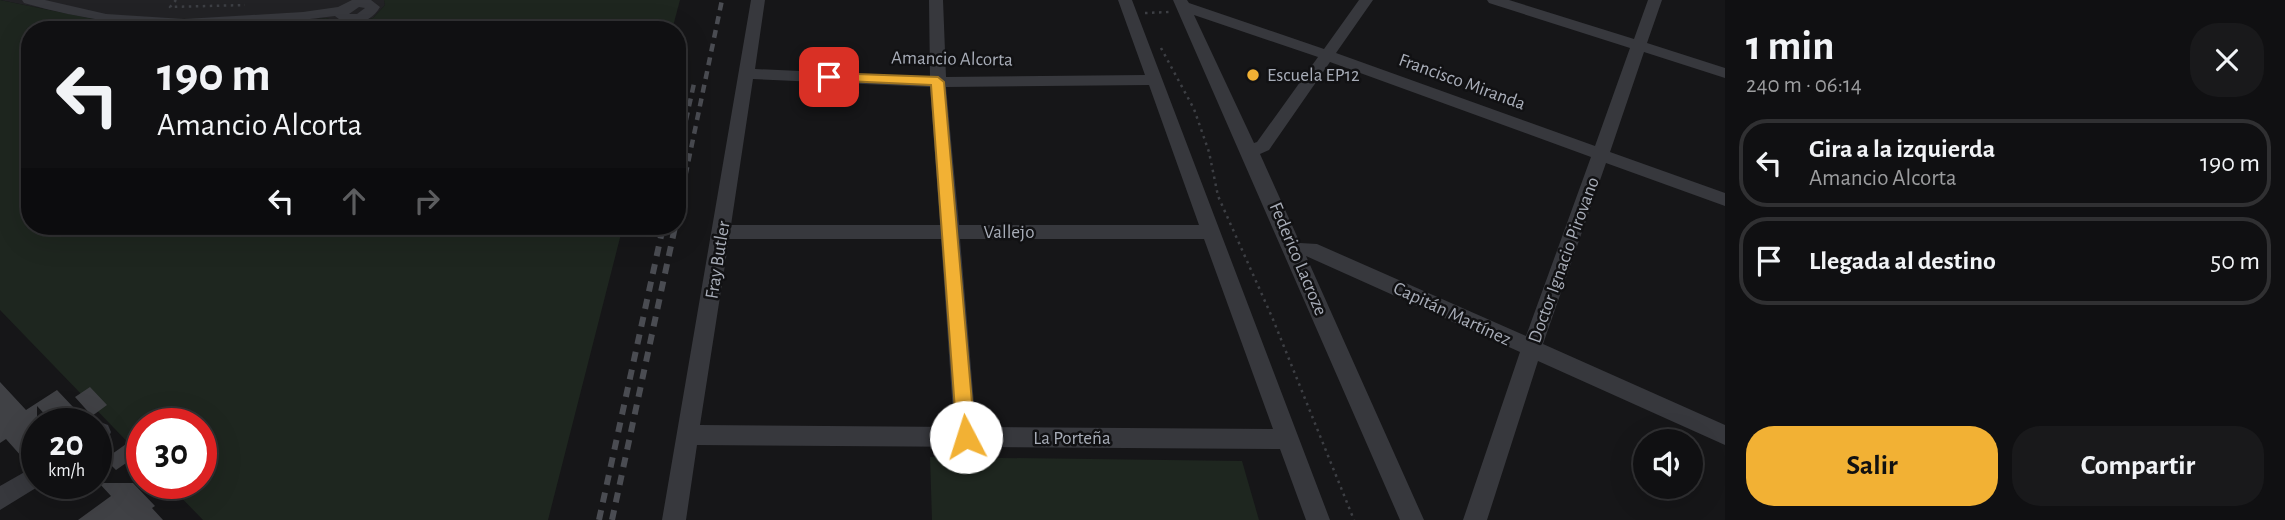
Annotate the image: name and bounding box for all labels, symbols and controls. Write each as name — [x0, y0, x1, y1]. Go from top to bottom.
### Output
button: close — [2190, 23, 2264, 97]
text: 1 min — [1746, 25, 1835, 67]
pin — [799, 47, 859, 107]
street label: Amancio Alcorta — [891, 48, 1013, 70]
icon: left — [42, 49, 133, 140]
street label: Francisco Miranda — [1396, 50, 1528, 114]
text: 190 m — [157, 51, 271, 100]
icon: arrive — [810, 58, 848, 96]
place label: Escuela EP12 — [1267, 66, 1360, 85]
marker: Escuela EP12 — [1245, 67, 1261, 83]
text: 240 m · 06:14 — [1746, 74, 1862, 97]
text: Amancio Alcorta — [157, 109, 362, 141]
text: Gira a la izquierda — [1809, 136, 1995, 162]
icon: left — [1750, 144, 1788, 182]
text: 190 m — [2200, 150, 2260, 176]
text: Amancio Alcorta — [1809, 167, 1957, 190]
street label: Doctor Ignacio Pirovano — [1525, 174, 1603, 346]
icon: left — [262, 182, 300, 220]
icon: ahead — [335, 182, 373, 220]
icon: right — [408, 182, 446, 220]
street label: Federico Lacroze — [1266, 200, 1330, 318]
street label: Fray Butler — [702, 220, 734, 300]
street label: Vallejo — [984, 223, 1034, 242]
icon: arrive — [1750, 242, 1788, 280]
text: Llegada al destino — [1809, 248, 1996, 274]
text: 50 m — [2210, 248, 2260, 274]
street label: Capitán Martínez — [1390, 279, 1514, 350]
position arrow — [929, 400, 1003, 474]
speed limit sign: 30 — [126, 408, 217, 499]
button: Salir — [1746, 426, 1998, 506]
button: Compartir — [2012, 426, 2264, 506]
text: 20 — [49, 427, 84, 462]
street label: La Porteña — [1033, 429, 1111, 448]
map controls — [1633, 429, 1703, 499]
button: sound — [1633, 429, 1703, 499]
text: km/h — [48, 462, 85, 480]

